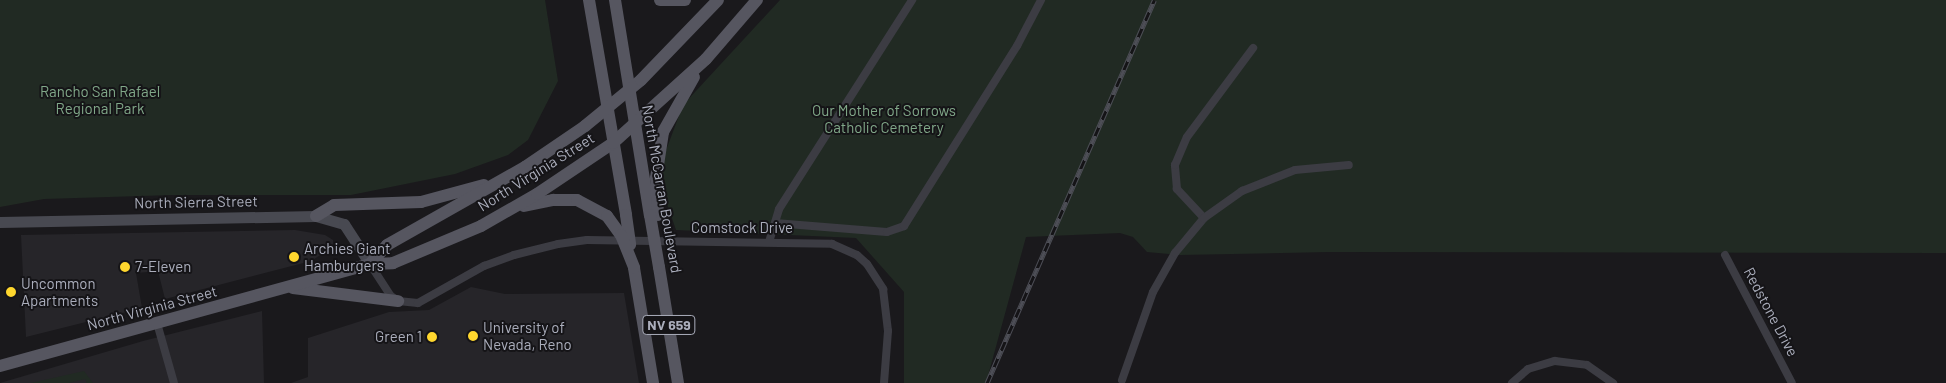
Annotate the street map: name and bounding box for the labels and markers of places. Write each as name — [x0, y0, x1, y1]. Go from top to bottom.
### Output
place label: Archies Giant Hamburgers — [304, 239, 391, 274]
marker: Archies Giant Hamburgers — [288, 251, 300, 263]
place label: 7-Eleven — [135, 258, 191, 276]
marker: 7-Eleven — [119, 261, 131, 273]
place label: Uncommon Apartments — [21, 274, 98, 309]
marker: Uncommon Apartments — [5, 286, 17, 298]
place label: University of Nevada, Reno — [483, 318, 572, 353]
place label: Green 1 — [375, 328, 422, 346]
marker: University of Nevada, Reno — [467, 330, 479, 342]
marker: Green 1 — [426, 331, 438, 343]

